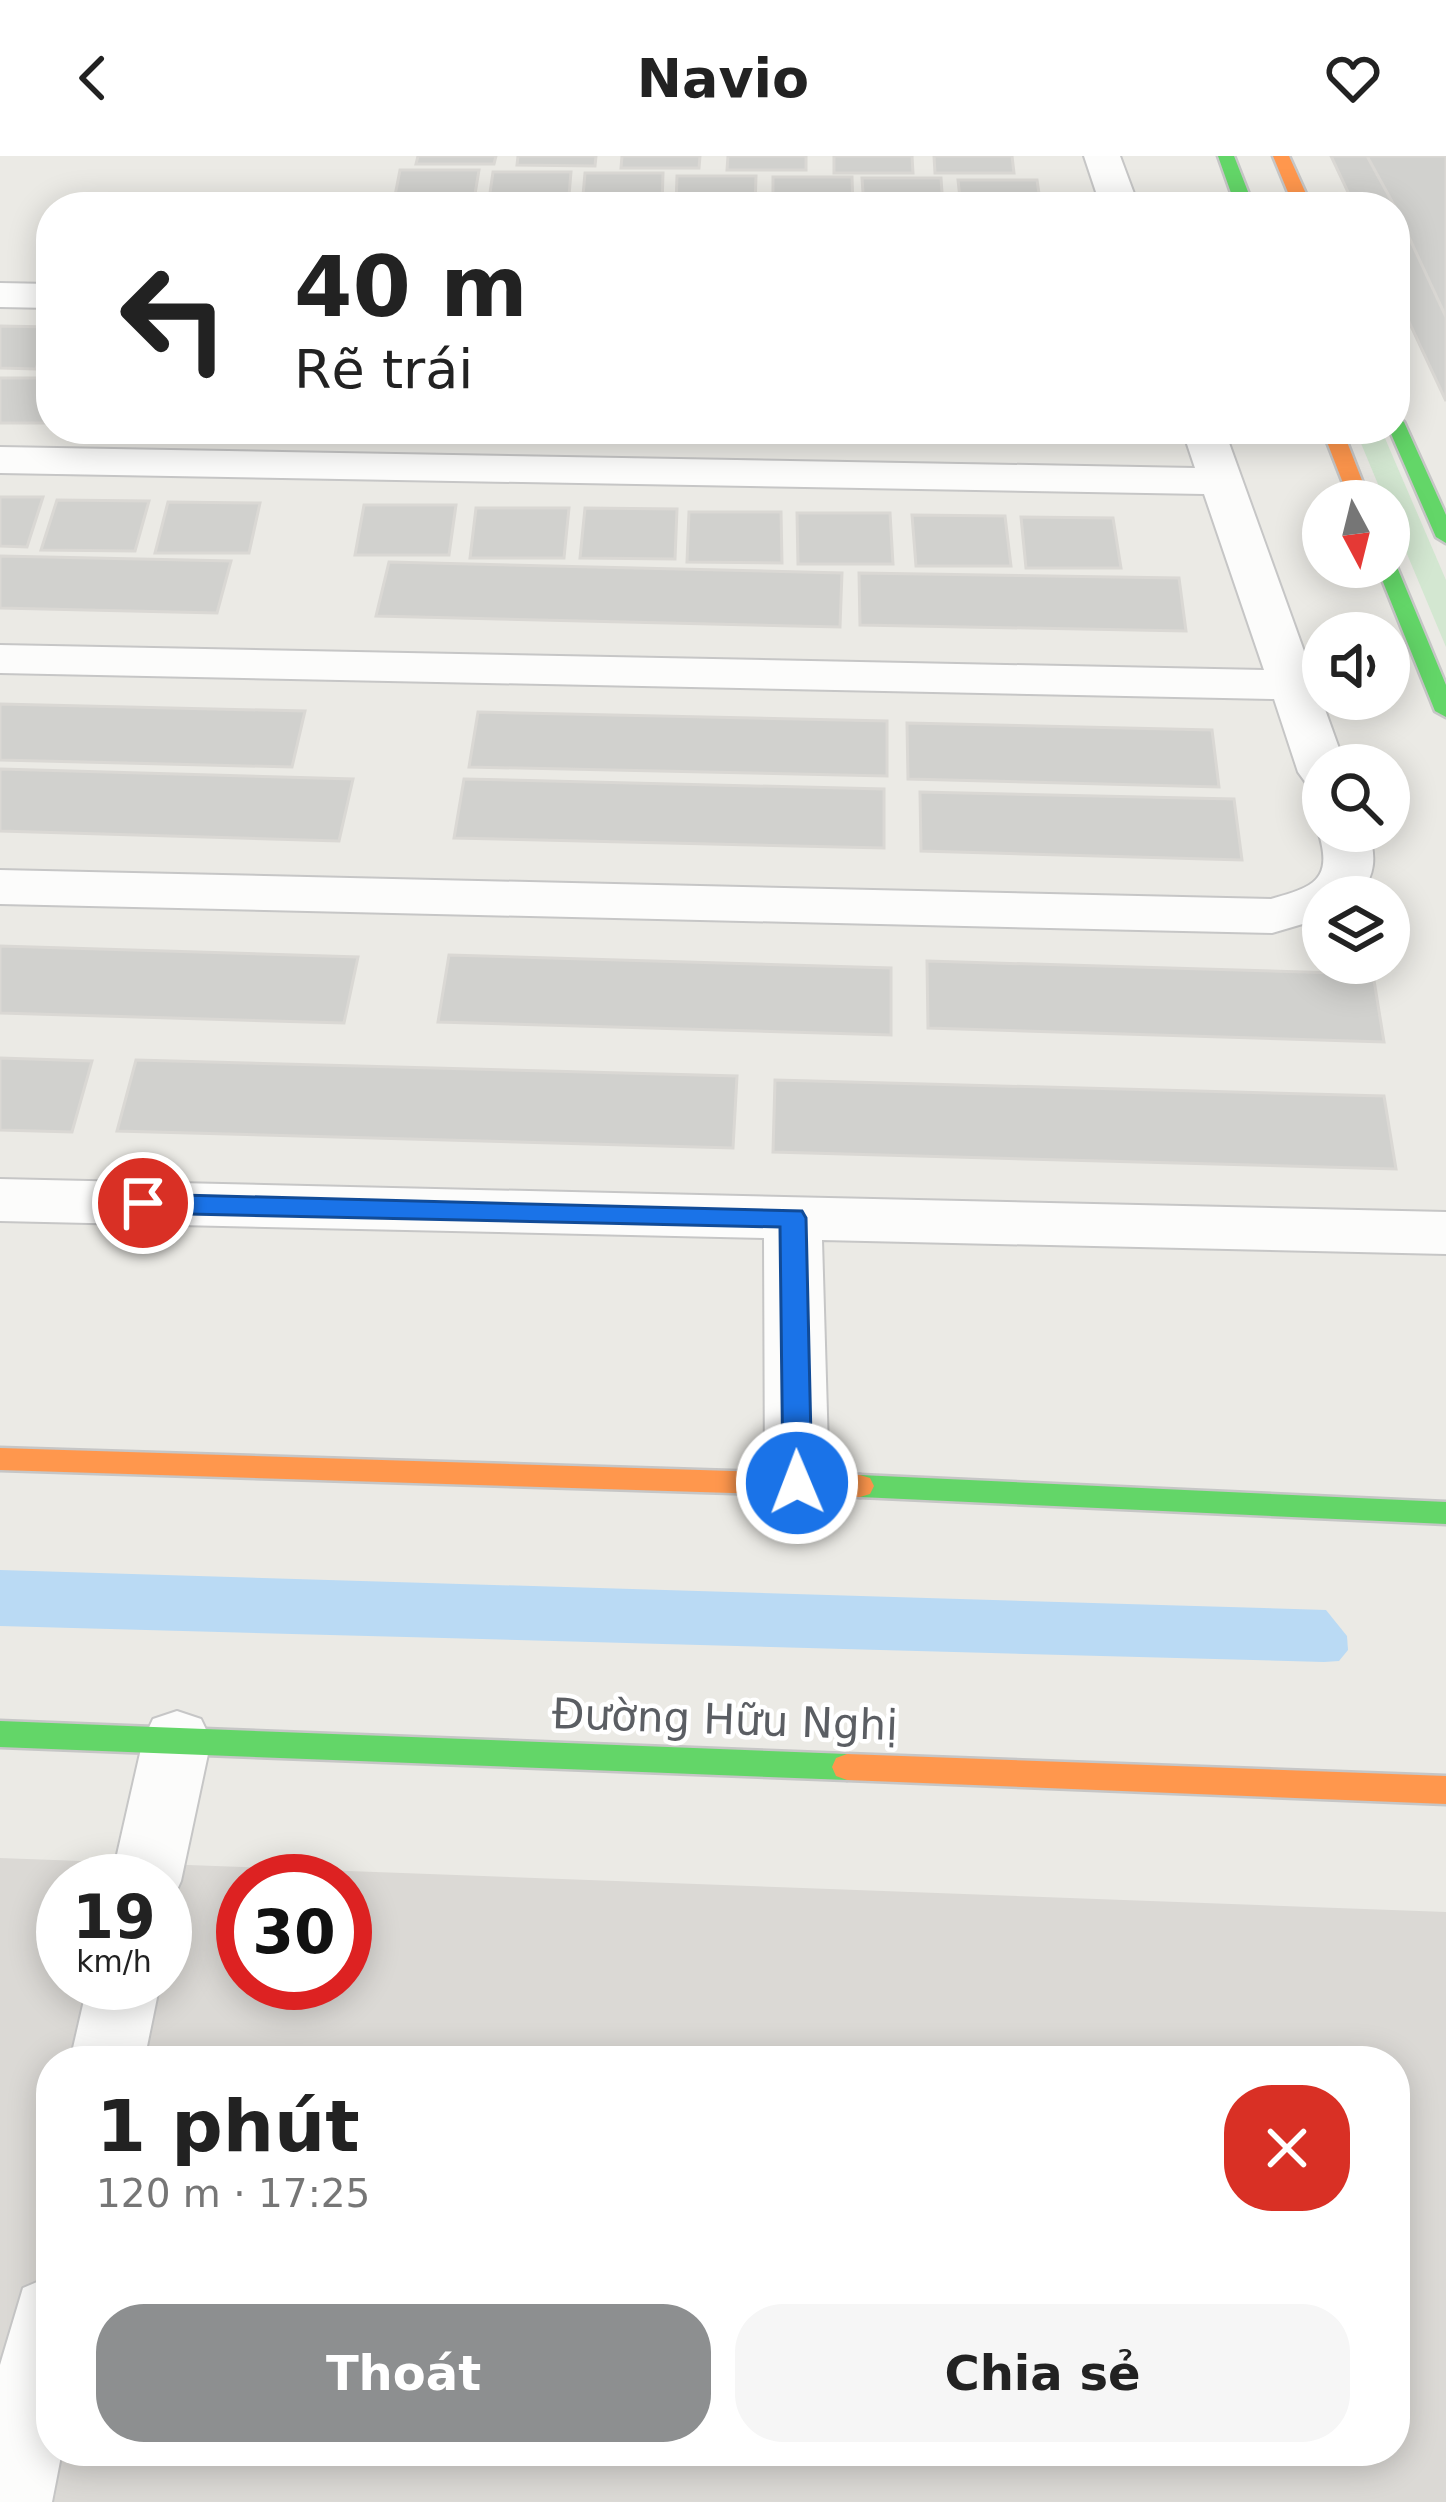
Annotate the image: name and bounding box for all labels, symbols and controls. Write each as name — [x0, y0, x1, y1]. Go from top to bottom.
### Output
icon: back — [60, 45, 126, 111]
icon: heart — [1320, 45, 1386, 111]
text: Navio — [637, 47, 809, 110]
text: 40 m — [294, 238, 528, 336]
icon: left — [96, 240, 252, 396]
text: Rẽ trái — [294, 338, 473, 401]
north arrow — [1302, 480, 1410, 588]
map controls — [1302, 480, 1410, 984]
button: sound — [1302, 612, 1410, 720]
button: search — [1302, 744, 1410, 852]
button: layers — [1302, 876, 1410, 984]
pin — [92, 1152, 194, 1254]
icon: arrive — [110, 1170, 176, 1236]
position arrow — [734, 1420, 860, 1546]
street label: Đường Hữu Nghị — [551, 1689, 899, 1750]
speed limit sign: 30 — [216, 1854, 372, 2010]
text: 19 — [72, 1882, 156, 1952]
text: km/h — [76, 1944, 152, 1979]
text: 1 phút — [96, 2084, 360, 2168]
button: close — [1224, 2085, 1350, 2211]
text: 120 m · 17:25 — [96, 2171, 370, 2216]
button: Thoát — [96, 2304, 711, 2442]
button: Chia sẻ — [735, 2304, 1350, 2442]

